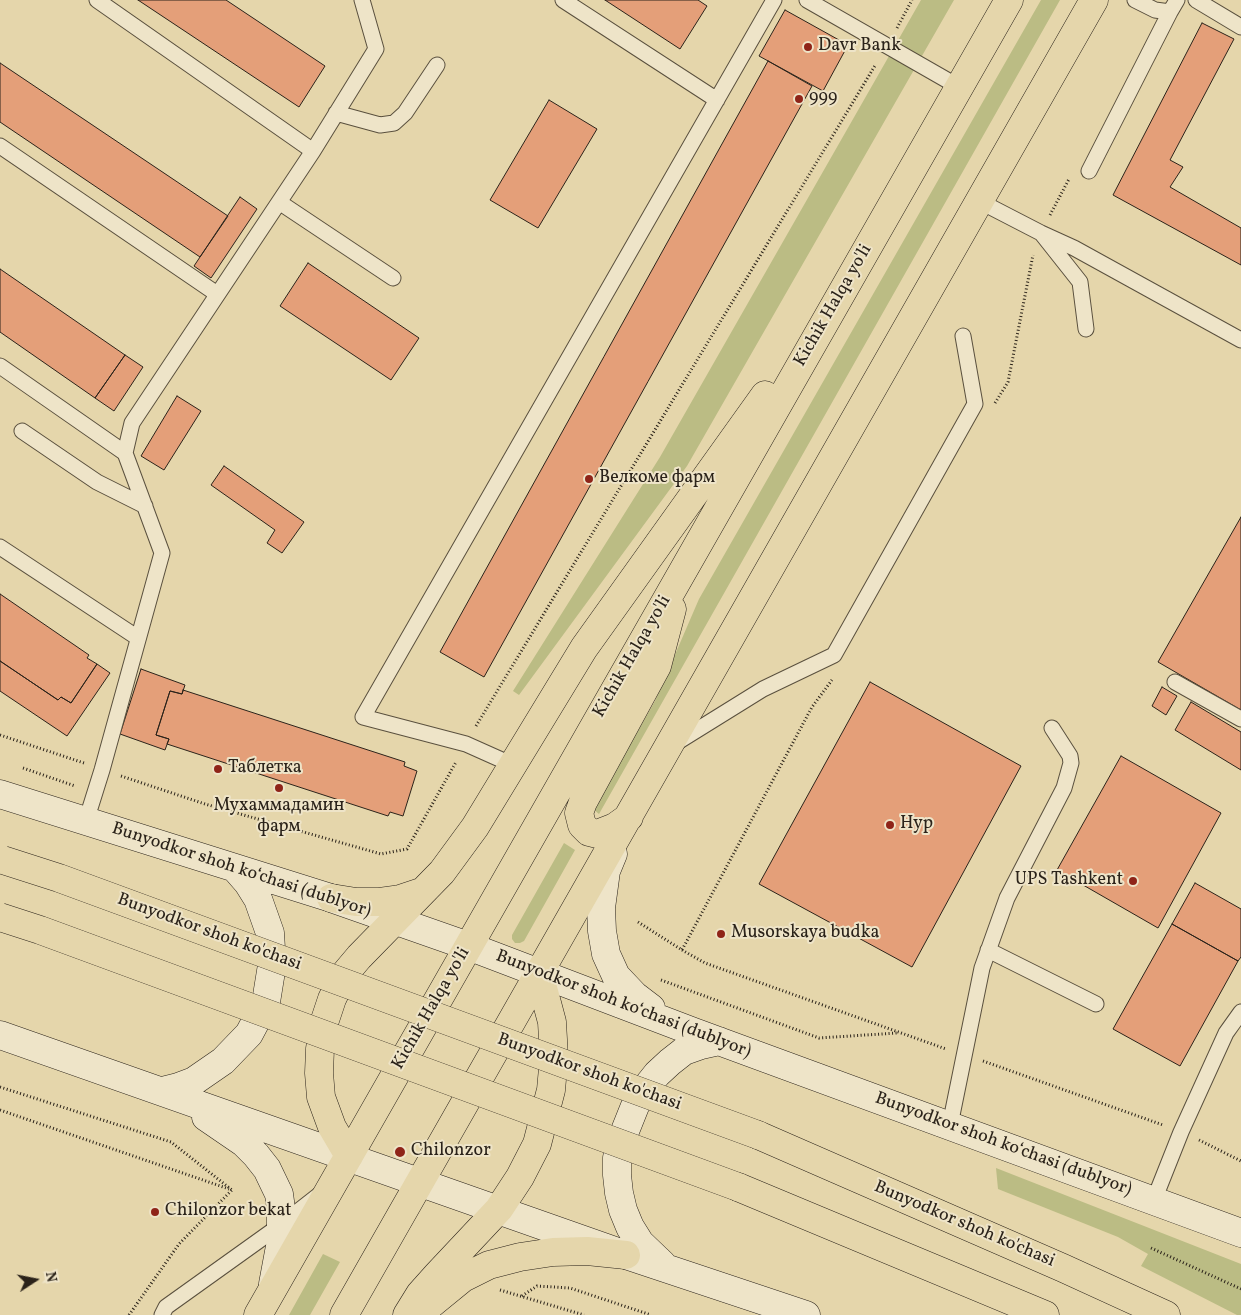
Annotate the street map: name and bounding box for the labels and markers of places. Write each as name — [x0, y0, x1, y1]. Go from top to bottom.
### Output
place label: Davr Bank — [818, 36, 901, 58]
marker: Davr Bank — [802, 41, 814, 53]
place label: 999 — [809, 88, 837, 110]
marker: 999 — [793, 93, 805, 105]
place label: Велкоме фарм — [599, 468, 715, 490]
marker: Велкоме фарм — [583, 473, 595, 485]
place label: Таблетка — [228, 758, 302, 780]
marker: Таблетка — [212, 763, 224, 775]
marker: Мухаммадамин фарм — [273, 782, 285, 794]
place label: Мухаммадамин фарм — [214, 796, 344, 839]
place label: Нур — [900, 814, 933, 836]
marker: Нур — [884, 819, 896, 831]
place label: UPS Tashkent — [1015, 870, 1123, 892]
marker: UPS Tashkent — [1127, 875, 1139, 887]
place label: Musorskaya budka — [731, 923, 880, 945]
marker: Musorskaya budka — [715, 928, 727, 940]
place label: Chilonzor — [411, 1141, 491, 1163]
marker: Chilonzor — [393, 1145, 407, 1159]
place label: Chilonzor bekat — [165, 1201, 292, 1223]
marker: Chilonzor bekat — [149, 1206, 161, 1218]

